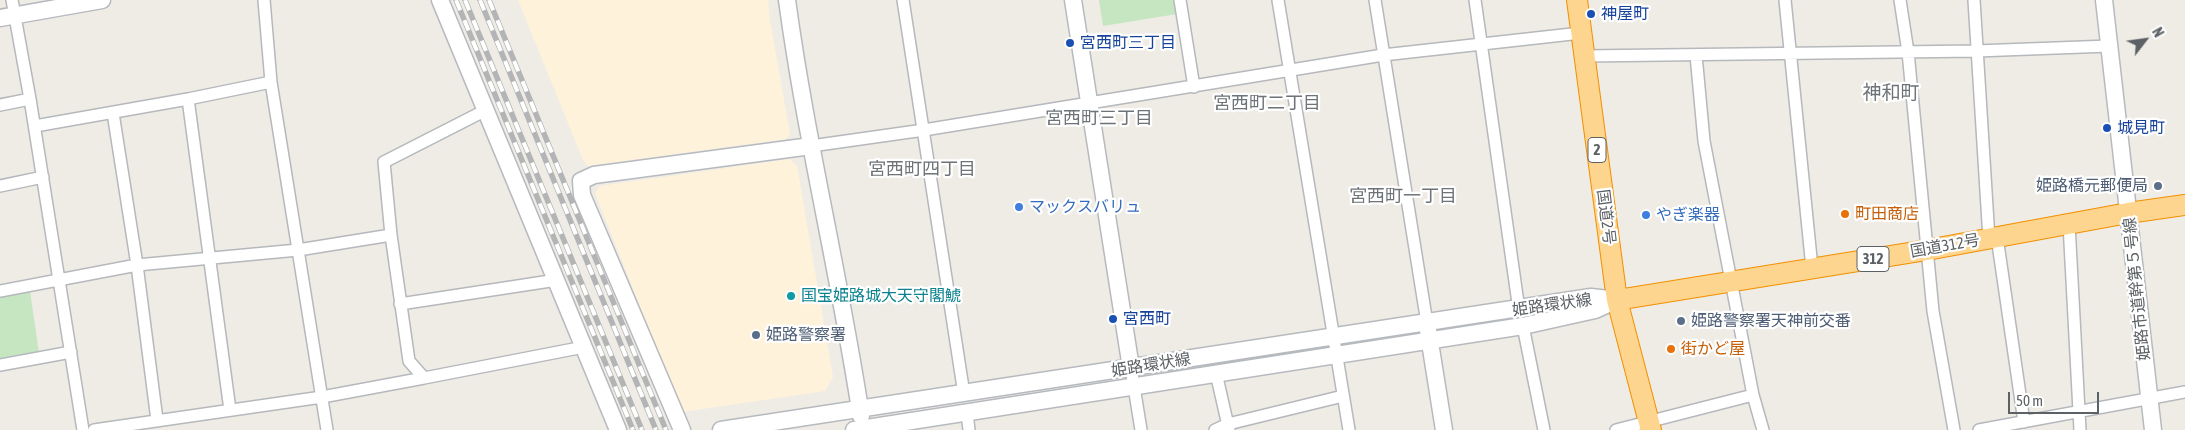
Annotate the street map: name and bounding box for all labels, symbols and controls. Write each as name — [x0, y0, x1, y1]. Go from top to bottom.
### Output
place label: 神屋町 — [1601, 4, 1649, 24]
marker: 神屋町 — [1585, 8, 1597, 20]
north arrow — [2120, 15, 2170, 65]
text: N — [2149, 25, 2167, 40]
place label: 宮西町三丁目 — [1080, 33, 1176, 53]
marker: 宮西町三丁目 — [1064, 37, 1076, 49]
district label: 神和町 — [1863, 82, 1919, 104]
district label: 宮西町二丁目 — [1213, 92, 1321, 114]
district label: 宮西町三丁目 — [1045, 107, 1153, 129]
place label: 城見町 — [2117, 118, 2165, 138]
marker: 城見町 — [2101, 122, 2113, 134]
road number: 2 — [1588, 138, 1606, 162]
district label: 宮西町四丁目 — [868, 158, 976, 180]
place label: 姫路橋元郵便局 — [2036, 176, 2148, 196]
marker: 姫路橋元郵便局 — [2152, 180, 2164, 192]
district label: 宮西町一丁目 — [1349, 185, 1457, 207]
street label: 国道2号 — [1593, 188, 1619, 246]
place label: マックスバリュ — [1029, 197, 1141, 217]
marker: マックスバリュ — [1013, 201, 1025, 213]
place label: 町田商店 — [1855, 204, 1919, 224]
place label: やぎ楽器 — [1656, 205, 1720, 225]
marker: 町田商店 — [1839, 208, 1851, 220]
marker: やぎ楽器 — [1640, 209, 1652, 221]
street label: 姫路市道幹第５号線 — [2120, 216, 2154, 362]
street label: 国道312号 — [1909, 230, 1981, 262]
road number: 312 — [1857, 246, 1889, 272]
place label: 国宝姫路城大天守閣鯱 — [801, 286, 961, 306]
marker: 国宝姫路城大天守閣鯱 — [785, 290, 797, 302]
street label: 姫路環状線 — [1511, 290, 1593, 320]
place label: 宮西町 — [1123, 309, 1171, 329]
place label: 姫路警察署天神前交番 — [1691, 311, 1851, 331]
marker: 宮西町 — [1107, 313, 1119, 325]
marker: 姫路警察署天神前交番 — [1675, 315, 1687, 327]
place label: 姫路警察署 — [766, 325, 846, 345]
marker: 姫路警察署 — [750, 329, 762, 341]
place label: 街かど屋 — [1681, 339, 1745, 359]
marker: 街かど屋 — [1665, 343, 1677, 355]
street label: 姫路環状線 — [1110, 349, 1192, 381]
scale bar — [2010, 382, 2101, 414]
text: 50 m — [2016, 392, 2043, 409]

